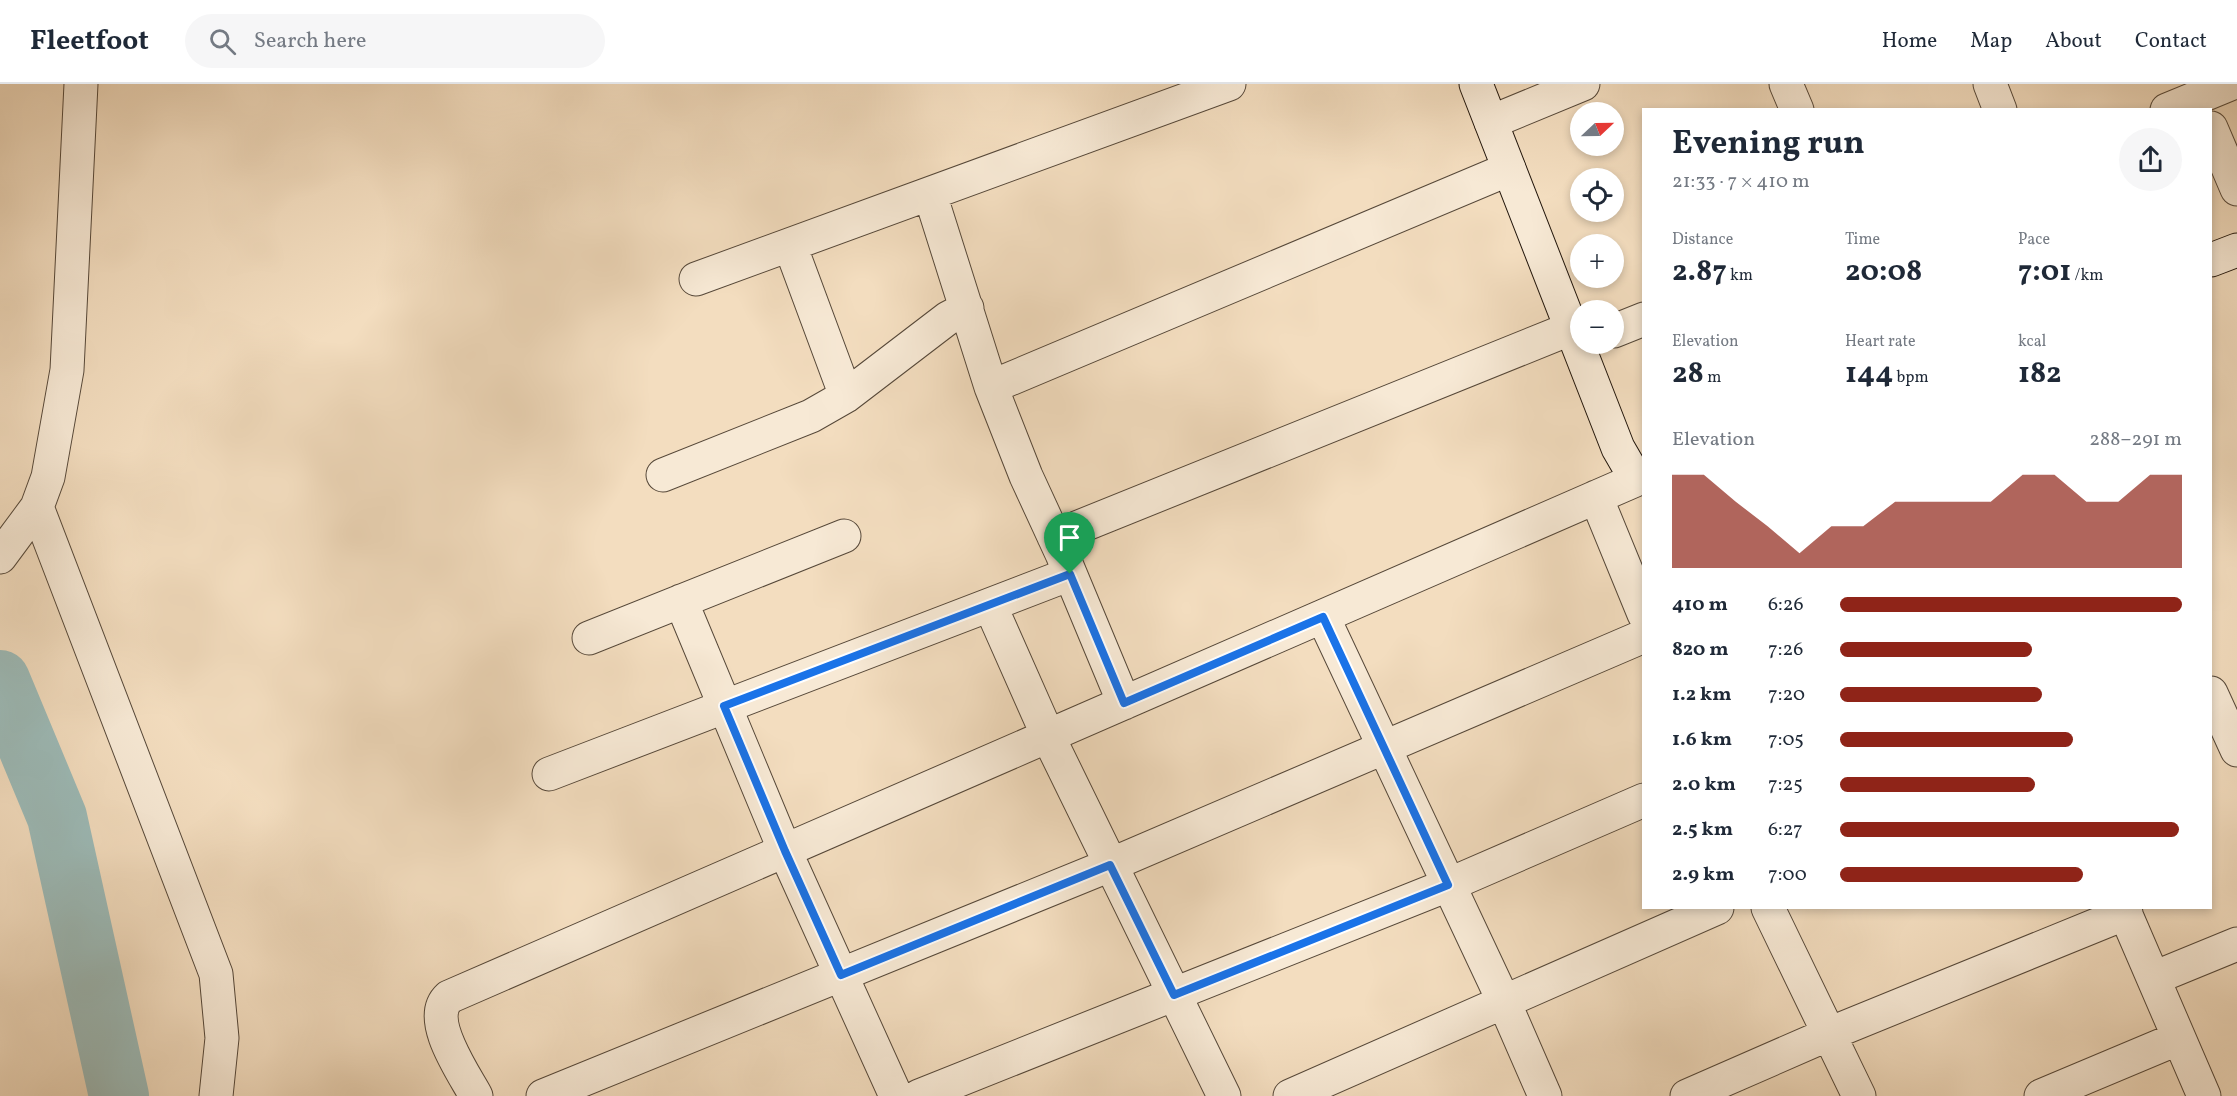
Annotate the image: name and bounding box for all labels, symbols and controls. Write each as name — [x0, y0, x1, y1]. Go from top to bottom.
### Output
search box — [185, 14, 605, 68]
text: Fleetfoot — [30, 22, 149, 61]
icon: search — [206, 25, 239, 58]
text: Search here — [254, 26, 366, 57]
text: Home — [1882, 27, 1937, 56]
text: Map — [1970, 27, 2012, 56]
text: About — [2045, 27, 2102, 56]
text: Contact — [2135, 27, 2207, 56]
north arrow — [1570, 102, 1624, 156]
map controls — [1570, 102, 1624, 354]
text: Evening run — [1672, 122, 1865, 168]
button: share — [2119, 128, 2182, 191]
button: locate — [1570, 168, 1624, 222]
text: 21:33 · 7 × 410 m — [1672, 168, 1810, 196]
text: Distance — [1672, 229, 1733, 251]
text: Time — [1845, 229, 1880, 251]
text: Pace — [2018, 229, 2050, 251]
button: + — [1570, 234, 1624, 288]
text: 2.87 — [1672, 251, 1727, 293]
text: 20:08 — [1845, 251, 1922, 293]
text: 7:01 — [2018, 251, 2071, 293]
text: km — [1727, 265, 1753, 287]
text: /km — [2071, 265, 2103, 287]
button: − — [1570, 300, 1624, 354]
text: Elevation — [1672, 331, 1739, 353]
text: Heart rate — [1845, 331, 1916, 353]
text: kcal — [2018, 331, 2046, 353]
text: 28 — [1672, 353, 1704, 395]
text: 144 — [1845, 353, 1893, 395]
text: 182 — [2018, 353, 2062, 395]
text: m — [1704, 367, 1721, 389]
text: bpm — [1893, 367, 1929, 389]
text: Elevation — [1672, 426, 1755, 454]
text: 288–291 m — [2089, 426, 2182, 454]
pin — [1044, 512, 1095, 574]
icon: arrive — [1053, 521, 1086, 554]
text: 410 m — [1672, 591, 1728, 619]
text: 6:26 — [1768, 591, 1804, 619]
text: 820 m — [1672, 636, 1729, 664]
text: 7:26 — [1768, 636, 1803, 664]
text: 1.2 km — [1672, 681, 1732, 709]
text: 7:20 — [1768, 681, 1805, 709]
text: 1.6 km — [1672, 726, 1732, 754]
text: 7:05 — [1768, 726, 1804, 754]
text: 2.0 km — [1672, 771, 1736, 799]
text: 7:25 — [1768, 771, 1803, 799]
text: 2.5 km — [1672, 816, 1733, 844]
text: 6:27 — [1768, 816, 1803, 844]
text: 2.9 km — [1672, 861, 1735, 889]
text: 7:00 — [1768, 861, 1807, 889]

